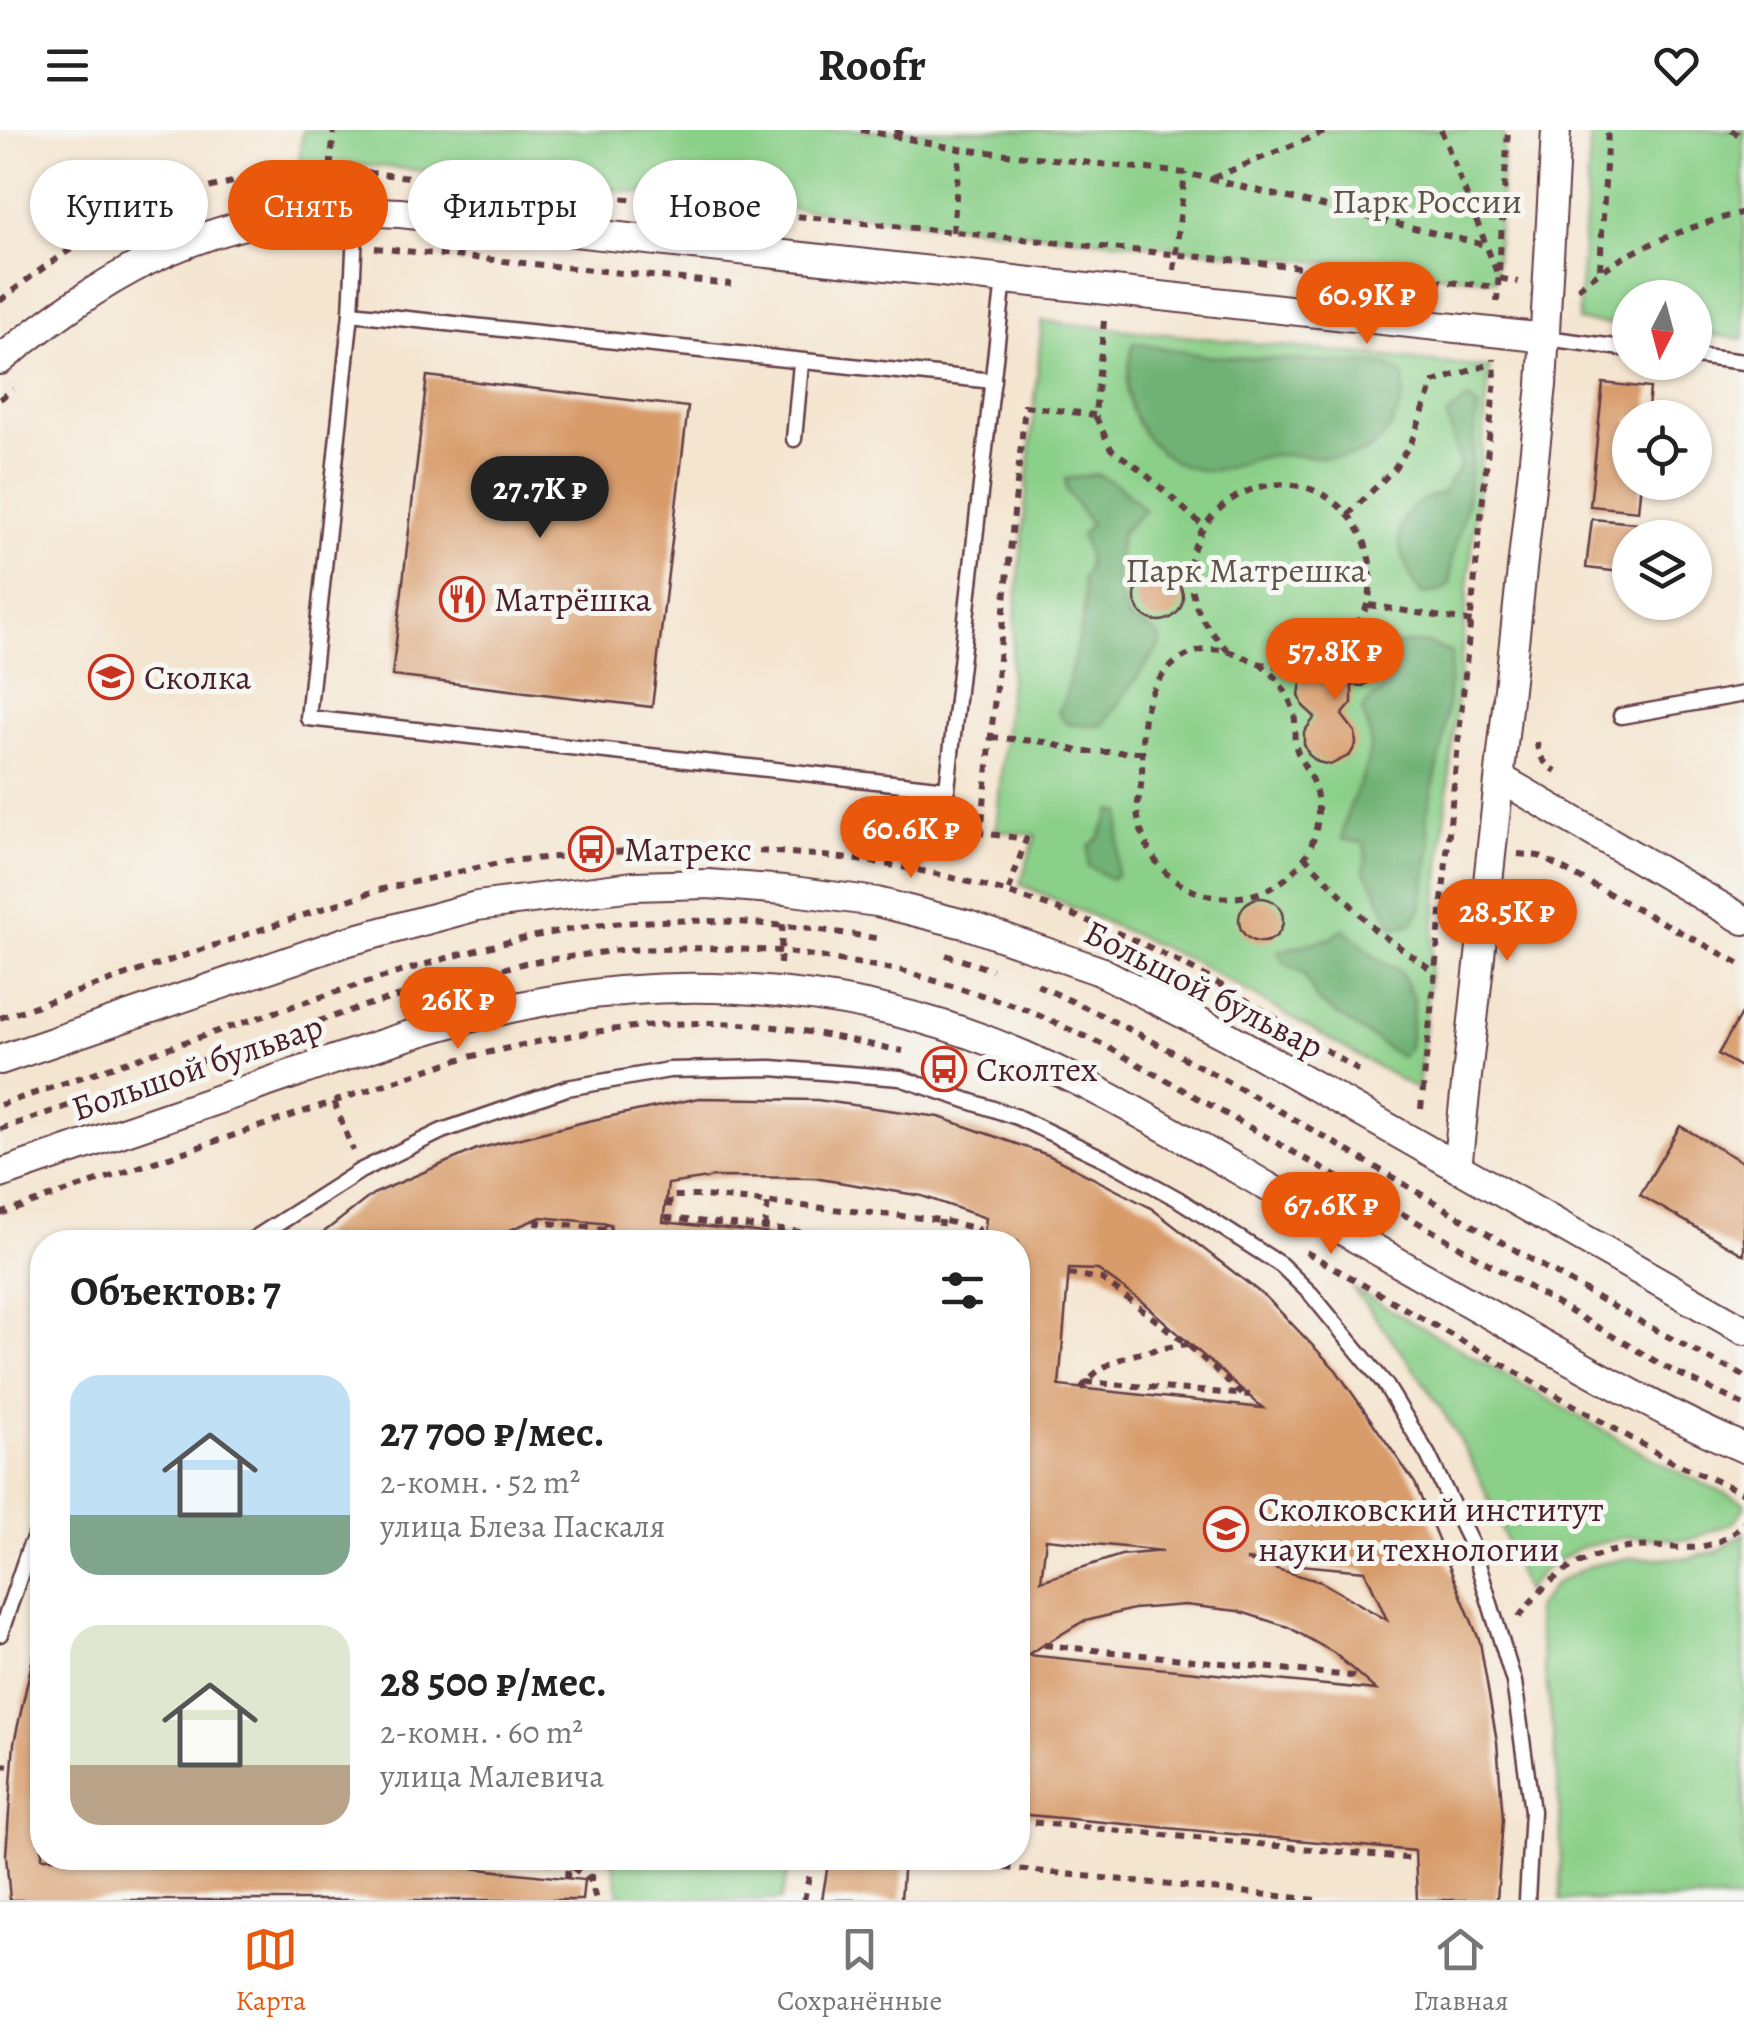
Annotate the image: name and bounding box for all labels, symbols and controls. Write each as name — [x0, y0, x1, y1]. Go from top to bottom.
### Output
text: Roofr — [818, 34, 926, 96]
icon: menu — [40, 38, 95, 93]
icon: heart — [1649, 38, 1704, 93]
chip: Купить — [30, 160, 208, 250]
chip: Снять — [228, 160, 388, 250]
chip: Фильтры — [408, 160, 613, 250]
chip: Новое — [633, 160, 797, 250]
park label: Парк России — [1332, 177, 1522, 225]
pin: 60.9K ₽ — [1275, 262, 1459, 347]
text: 60.9K ₽ — [1318, 272, 1416, 316]
north arrow — [1612, 280, 1712, 380]
map controls — [1612, 280, 1712, 620]
button: locate — [1612, 400, 1712, 500]
pin: 27.7K ₽ — [448, 456, 632, 541]
text: 27.7K ₽ — [493, 466, 587, 510]
button: layers — [1612, 520, 1712, 620]
park label: Парк Матрешка — [1125, 546, 1367, 594]
place label: Матрёшка — [494, 575, 652, 623]
restaurant icon: Матрёшка — [439, 576, 485, 622]
pin: 57.8K ₽ — [1243, 618, 1427, 703]
text: 57.8K ₽ — [1288, 628, 1382, 672]
place label: Сколка — [144, 653, 251, 701]
school or university icon: Сколка — [88, 654, 134, 700]
pin: 60.6K ₽ — [819, 796, 1003, 881]
text: 60.6K ₽ — [862, 806, 960, 850]
place label: Матрекс — [624, 825, 752, 873]
bus stop icon: Матрекс — [568, 826, 614, 872]
pin: 28.5K ₽ — [1415, 879, 1599, 964]
text: 28.5K ₽ — [1459, 889, 1555, 933]
street label: Большой бульвар — [1076, 908, 1332, 1070]
pin: 26K ₽ — [388, 967, 528, 1052]
text: 26K ₽ — [421, 977, 495, 1021]
street label: Большой бульвар — [65, 1002, 329, 1132]
place label: Сколтех — [976, 1045, 1098, 1093]
bus stop icon: Сколтех — [921, 1046, 967, 1092]
pin: 67.6K ₽ — [1239, 1172, 1423, 1257]
text: 67.6K ₽ — [1283, 1182, 1379, 1226]
text: Объектов: 7 — [70, 1262, 281, 1319]
icon: filters — [935, 1263, 990, 1318]
text: 27 700 ₽/мес. — [380, 1403, 605, 1460]
icon: home — [150, 1415, 270, 1535]
text: 2-комн. · 52 m² — [380, 1460, 580, 1504]
place label: Сколковский институт науки и технологии — [1258, 1485, 1604, 1573]
text: улица Блеза Паскаля — [380, 1504, 665, 1548]
school or university icon: Сколковский институт науки и технологии — [1203, 1506, 1249, 1552]
text: 28 500 ₽/мес. — [380, 1653, 607, 1710]
icon: home — [150, 1665, 270, 1785]
text: 2-комн. · 60 m² — [380, 1710, 583, 1754]
text: улица Малевича — [380, 1754, 604, 1798]
tab: Карта — [236, 1922, 306, 2020]
tab: Сохранённые — [777, 1922, 942, 2020]
tab: Главная — [1413, 1922, 1508, 2020]

